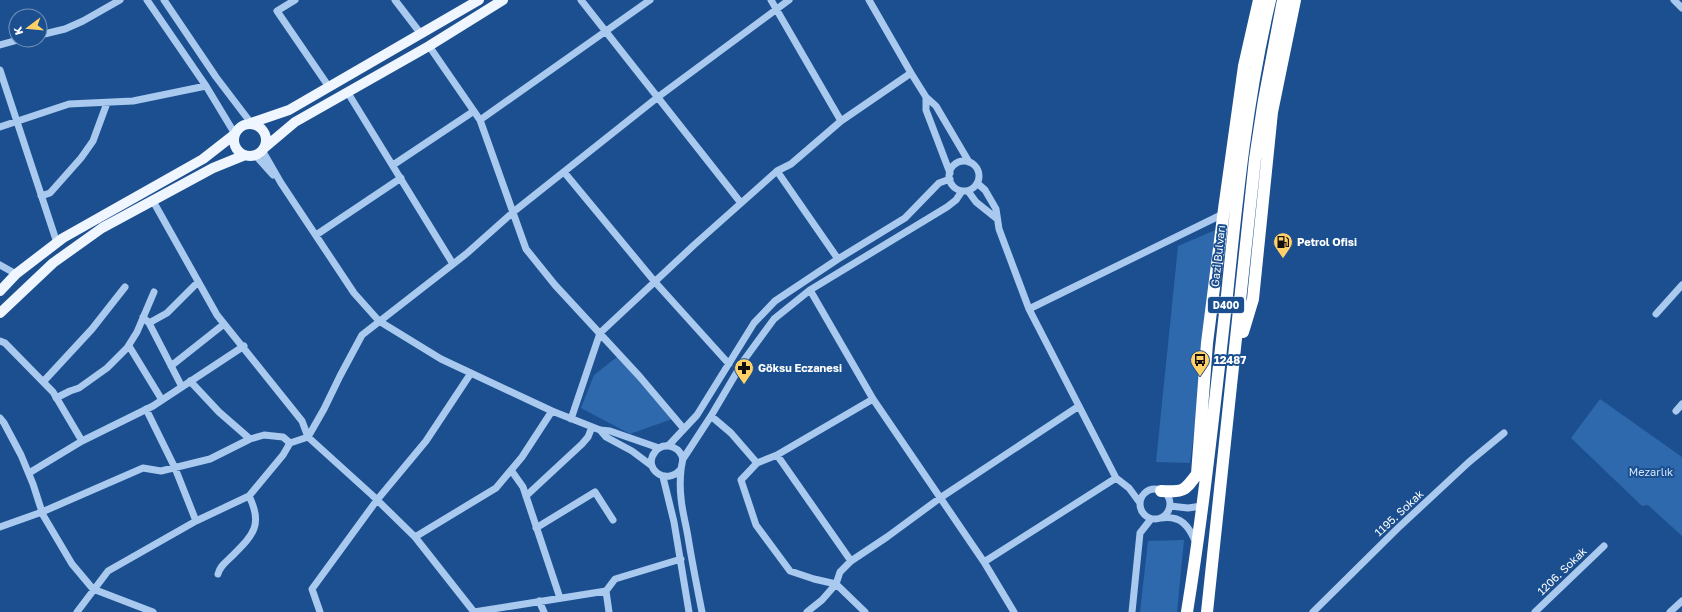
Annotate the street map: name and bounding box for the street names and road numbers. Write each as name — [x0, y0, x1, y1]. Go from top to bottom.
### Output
street label: Gazi Bulvarı — [1208, 224, 1227, 287]
road number: D400 — [1208, 297, 1244, 313]
street label: 1195. Sokak — [1372, 487, 1426, 539]
street label: 1206. Sokak — [1534, 544, 1589, 597]

